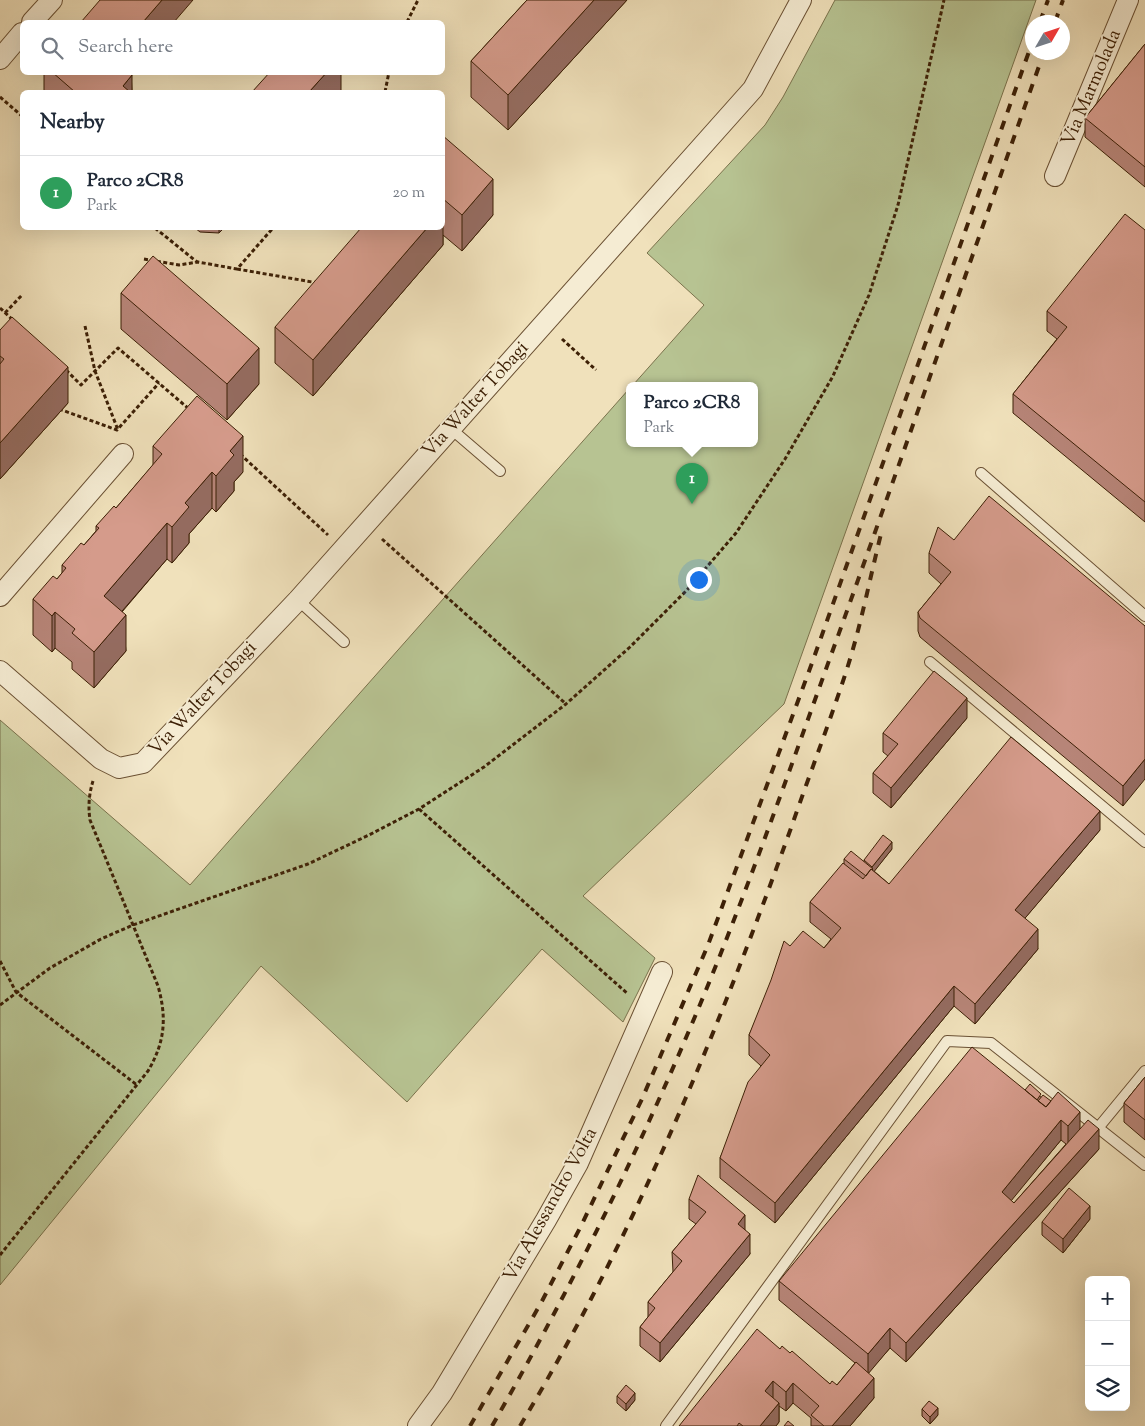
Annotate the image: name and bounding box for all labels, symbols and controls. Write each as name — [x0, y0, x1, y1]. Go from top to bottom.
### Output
north arrow — [1025, 15, 1070, 60]
search box — [20, 20, 445, 75]
street label: Via Marmolada — [1055, 25, 1129, 151]
icon: search — [38, 34, 66, 62]
text: Search here — [78, 34, 173, 61]
text: Nearby — [40, 108, 105, 138]
text: Parco 2CR8 — [87, 168, 183, 195]
text: 1 — [53, 182, 59, 205]
text: 20 m — [392, 182, 425, 205]
text: Park — [87, 195, 118, 218]
street label: Via Walter Tobagi — [416, 336, 536, 464]
popup — [626, 382, 758, 447]
text: Parco 2CR8 — [644, 390, 740, 417]
text: Park — [644, 417, 674, 440]
pin: 1 — [676, 463, 708, 504]
your location — [686, 567, 712, 593]
street label: Via Walter Tobagi — [143, 636, 263, 762]
street label: Via Alessandro Volta — [497, 1123, 605, 1287]
map controls — [1085, 1276, 1130, 1411]
button: + — [1085, 1276, 1130, 1321]
button: − — [1085, 1321, 1130, 1366]
button: layers — [1085, 1366, 1130, 1411]

